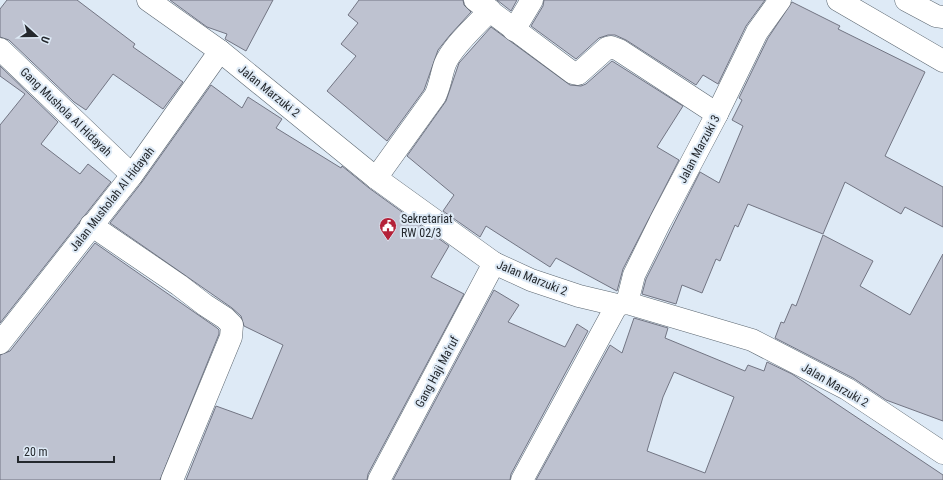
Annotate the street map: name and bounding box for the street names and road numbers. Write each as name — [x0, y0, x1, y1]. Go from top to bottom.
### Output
street label: Jalan Marzuki 2 — [235, 62, 303, 120]
street label: Gang Mushola Al Hidayah — [17, 65, 115, 159]
street label: Jalan Marzuki 3 — [675, 113, 723, 185]
street label: Jalan Musholah Al Hidayah — [67, 144, 157, 254]
street label: Jalan Marzuki 2 — [495, 257, 569, 299]
street label: Gang Haji Ma'ruf — [412, 334, 462, 410]
street label: Jalan Marzuki 2 — [799, 360, 871, 410]

